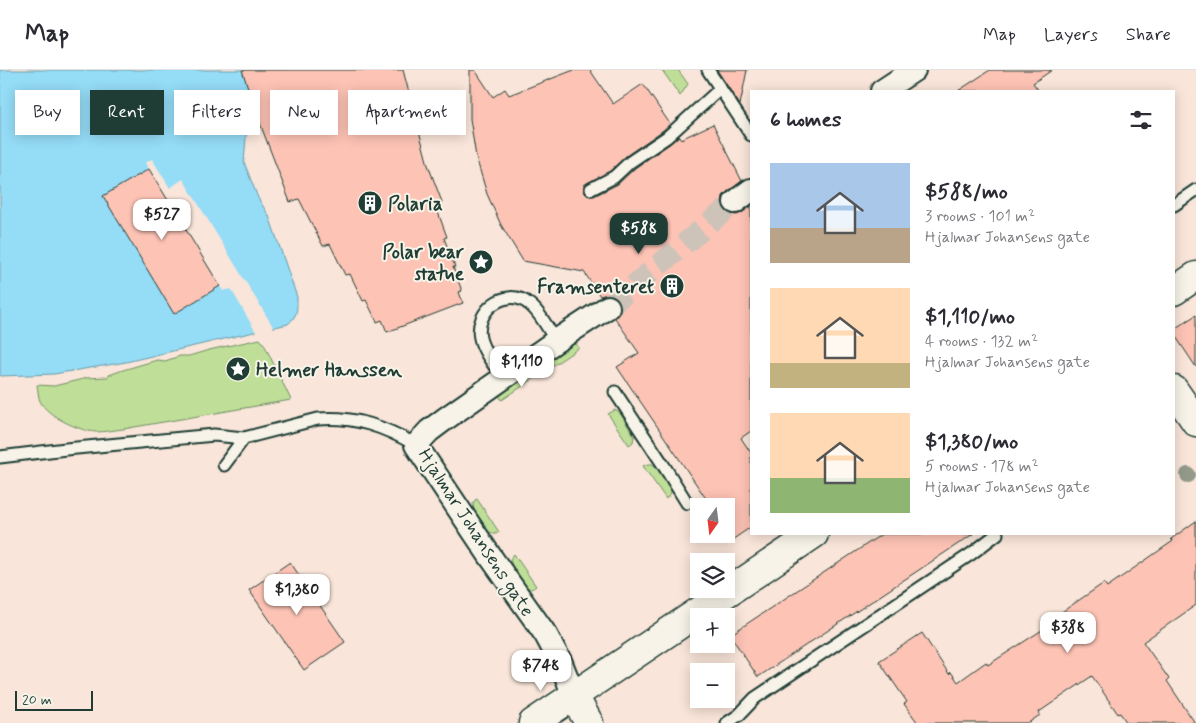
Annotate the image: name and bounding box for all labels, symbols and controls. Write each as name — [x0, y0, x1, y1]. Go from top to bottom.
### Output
text: Map — [25, 19, 69, 50]
text: Map — [983, 23, 1016, 47]
text: Layers — [1044, 23, 1098, 47]
text: Share — [1126, 23, 1171, 47]
chip: Buy — [15, 90, 80, 135]
chip: Rent — [90, 90, 164, 135]
chip: Filters — [174, 90, 260, 135]
chip: New — [270, 90, 338, 135]
chip: Apartment — [348, 90, 466, 135]
text: 6 homes — [770, 106, 841, 134]
icon: filters — [1127, 106, 1155, 134]
text: $588/mo — [925, 178, 1008, 206]
icon: home — [810, 183, 870, 243]
building icon: Polaria — [357, 190, 383, 216]
place label: Polaria — [388, 192, 443, 217]
pin: $527 — [132, 198, 192, 241]
text: $527 — [144, 204, 180, 225]
text: 3 rooms · 101 m² — [925, 206, 1035, 227]
pin: $588 — [609, 212, 669, 255]
text: $588 — [621, 218, 657, 239]
text: Hjalmar Johansens gate — [925, 227, 1090, 248]
place label: Polar bear statue — [383, 240, 465, 287]
place icon: Polar bear statue — [468, 249, 494, 275]
building icon: Framsenteret — [659, 273, 685, 299]
place label: Framsenteret — [537, 275, 654, 300]
text: $1,110/mo — [925, 303, 1015, 331]
icon: home — [810, 308, 870, 368]
text: 4 rooms · 132 m² — [925, 331, 1038, 352]
pin: $1,110 — [481, 346, 563, 388]
text: $1,110 — [501, 351, 543, 372]
text: Hjalmar Johansens gate — [925, 352, 1090, 373]
place icon: Helmer Hanssen — [225, 356, 251, 382]
place label: Helmer Hanssen — [256, 358, 402, 383]
text: $1,380/mo — [925, 428, 1018, 456]
icon: home — [810, 433, 870, 493]
street label: Hjalmar Johansens gate — [410, 444, 540, 623]
text: 5 rooms · 178 m² — [925, 456, 1039, 477]
text: Hjalmar Johansens gate — [925, 477, 1090, 498]
north arrow — [690, 498, 735, 542]
map controls — [690, 498, 735, 708]
button: layers — [690, 553, 735, 598]
pin: $1,380 — [256, 574, 338, 616]
text: $1,380 — [275, 579, 319, 600]
button: + — [690, 608, 735, 653]
pin: $388 — [1038, 612, 1098, 654]
text: $388 — [1051, 617, 1085, 638]
pin: $748 — [511, 650, 571, 692]
text: $748 — [522, 655, 560, 676]
button: − — [690, 663, 735, 708]
scale bar — [15, 688, 92, 711]
text: 20 m — [22, 691, 52, 709]

